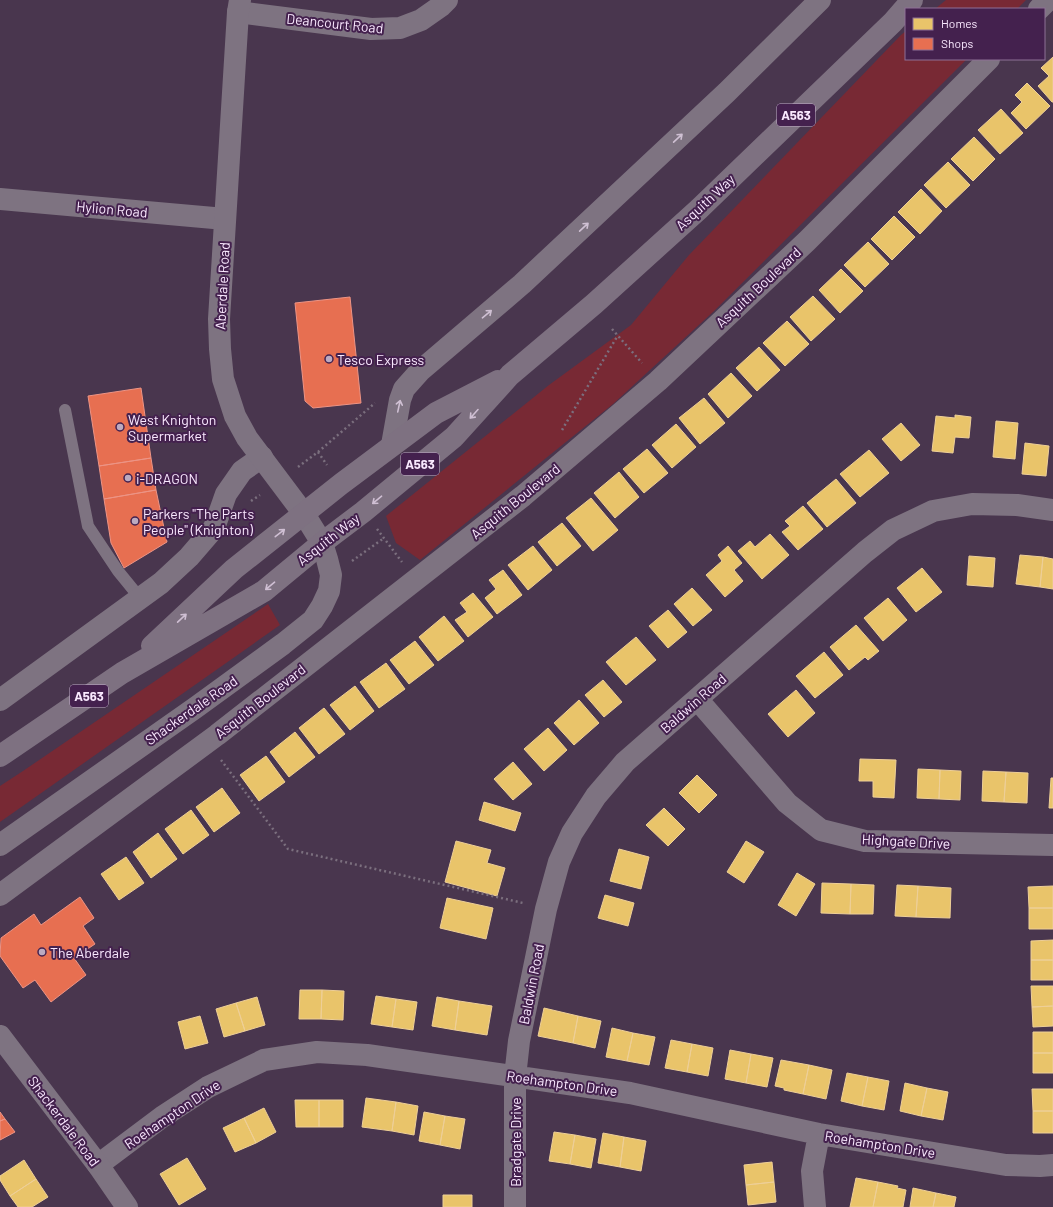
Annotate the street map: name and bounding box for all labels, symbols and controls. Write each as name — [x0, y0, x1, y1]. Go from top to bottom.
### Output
legend — [905, 8, 1045, 60]
street label: Deancourt Road — [286, 9, 384, 37]
text: Homes — [941, 16, 978, 30]
text: Shops — [941, 36, 974, 50]
road number: A563 — [777, 104, 815, 126]
one-way arrow — [673, 133, 683, 143]
street label: Asquith Way — [672, 170, 738, 234]
street label: Hylion Road — [76, 197, 148, 221]
one-way arrow — [578, 223, 588, 232]
street label: Aberdale Road — [211, 242, 233, 330]
street label: Asquith Boulevard — [712, 243, 804, 331]
one-way arrow — [482, 310, 493, 319]
place label: Tesco Express — [337, 351, 424, 368]
marker: Tesco Express — [324, 354, 334, 364]
one-way arrow — [396, 400, 404, 413]
one-way arrow — [469, 409, 479, 419]
place label: West Knighton Supermarket — [128, 411, 216, 444]
marker: West Knighton Supermarket — [115, 422, 125, 432]
road number: A563 — [401, 453, 439, 475]
street label: Asquith Boulevard — [467, 460, 563, 542]
place label: i-DRAGON — [136, 470, 198, 487]
marker: i-DRAGON — [123, 473, 133, 483]
one-way arrow — [372, 496, 382, 505]
place label: Parkers "The Parts People" (Knighton) — [143, 505, 254, 538]
street label: Asquith Way — [293, 509, 363, 569]
marker: Parkers "The Parts People" (Knighton) — [130, 516, 140, 526]
one-way arrow — [275, 528, 286, 537]
one-way arrow — [265, 582, 275, 591]
one-way arrow — [177, 613, 187, 622]
street label: Asquith Boulevard — [211, 660, 309, 742]
street label: Baldwin Road — [657, 670, 729, 736]
street label: Shackerdale Road — [142, 672, 240, 748]
road number: A563 — [70, 685, 108, 707]
street label: Highgate Drive — [861, 830, 951, 852]
street label: Baldwin Road — [515, 942, 547, 1026]
place label: The Aberdale — [50, 944, 130, 961]
marker: The Aberdale — [37, 947, 47, 957]
street label: Roehampton Drive — [506, 1067, 618, 1099]
street label: Shackerdale Road — [25, 1073, 103, 1169]
street label: Roehampton Drive — [121, 1076, 223, 1152]
street label: Bradgate Drive — [507, 1097, 524, 1187]
street label: Roehampton Drive — [824, 1127, 936, 1161]

